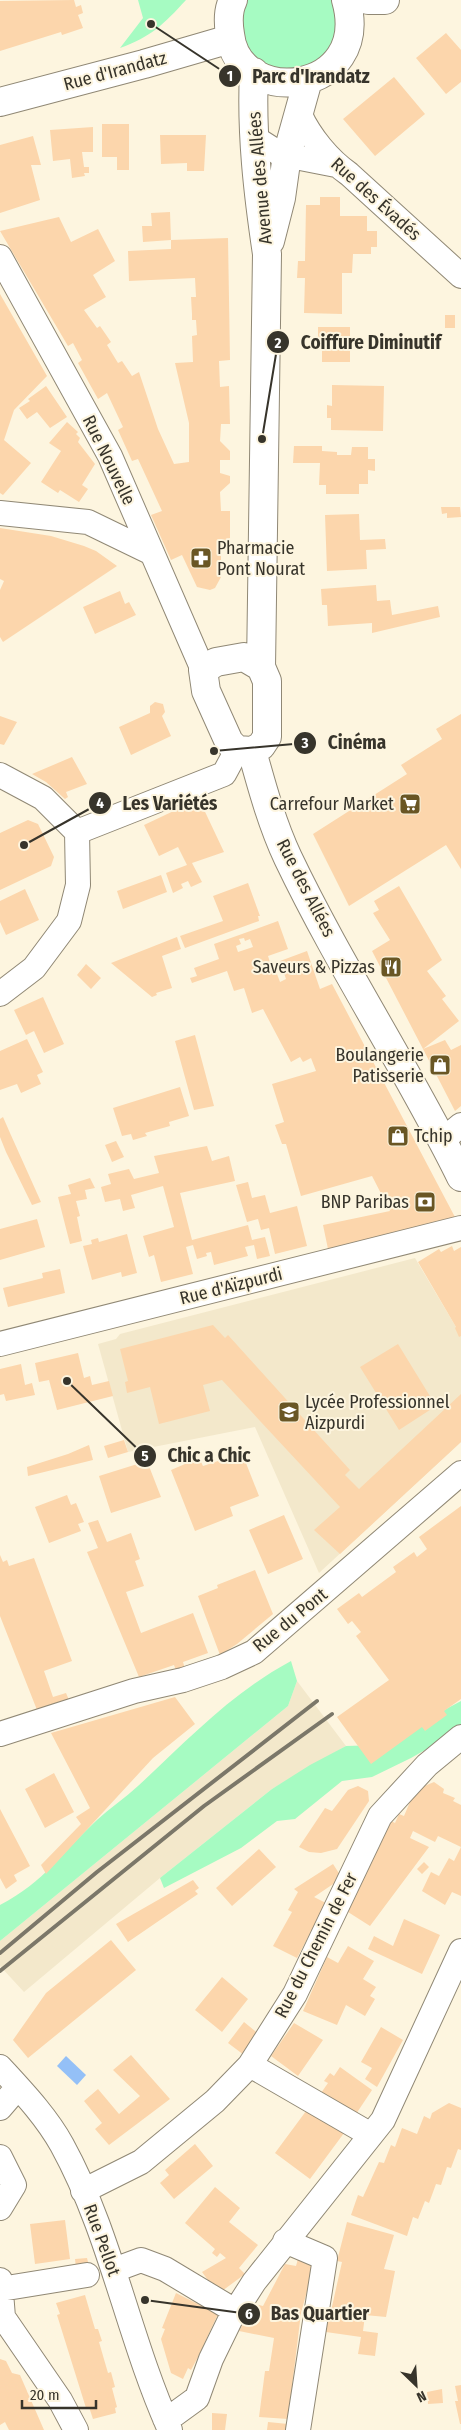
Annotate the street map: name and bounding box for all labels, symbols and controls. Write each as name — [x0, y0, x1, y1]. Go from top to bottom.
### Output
street label: Rue d'Irandatz — [61, 47, 169, 95]
callout: Parc d'Irandatz — [218, 59, 380, 93]
text: Parc d'Irandatz — [252, 65, 370, 88]
text: 1 — [227, 67, 233, 85]
street label: Avenue des Allées — [243, 110, 277, 245]
street label: Rue des Évadés — [326, 152, 427, 245]
callout: Coiffure Diminutif — [266, 325, 451, 359]
text: Coiffure Diminutif — [301, 331, 443, 354]
text: 2 — [274, 334, 282, 352]
street label: Rue Nouvelle — [78, 411, 140, 509]
place label: Pharmacie Pont Nourat — [217, 537, 305, 580]
pharmacy icon: Pharmacie Pont Nourat — [189, 546, 213, 570]
callout: Cinéma — [293, 726, 396, 760]
text: Cinéma — [328, 731, 386, 754]
text: 3 — [300, 734, 309, 752]
callout: Les Variétés — [88, 786, 228, 820]
text: Les Variétés — [123, 792, 218, 815]
supermarket icon: Carrefour Market — [398, 792, 422, 816]
place label: Carrefour Market — [270, 793, 394, 815]
text: 4 — [96, 794, 104, 812]
street label: Rue des Allées — [272, 835, 340, 941]
restaurant icon: Saveurs & Pizzas — [379, 955, 403, 979]
place label: Saveurs & Pizzas — [253, 956, 375, 978]
place label: Boulangerie Patisserie — [336, 1044, 424, 1087]
shop icon: Boulangerie Patisserie — [428, 1053, 452, 1077]
shop icon: Tchip — [386, 1124, 410, 1148]
place label: Tchip — [414, 1125, 453, 1147]
bank icon: BNP Paribas — [413, 1190, 437, 1214]
place label: BNP Paribas — [321, 1191, 409, 1213]
street label: Rue d'Aïzpurdi — [177, 1263, 285, 1309]
place label: Lycée Professionnel Aizpurdi — [305, 1391, 450, 1434]
school or university icon: Lycée Professionnel Aizpurdi — [277, 1400, 301, 1424]
callout: Chic a Chic — [133, 1439, 261, 1473]
text: Chic a Chic — [167, 1444, 251, 1467]
text: 5 — [141, 1447, 149, 1465]
street label: Rue du Pont — [248, 1583, 332, 1657]
street label: Rue du Chemin de Fer — [270, 1868, 363, 2021]
street label: Rue Pellot — [79, 2201, 125, 2279]
callout: Bas Quartier — [236, 2297, 380, 2331]
text: Bas Quartier — [271, 2302, 370, 2325]
text: 6 — [245, 2305, 253, 2323]
north arrow — [391, 2360, 441, 2410]
scale bar — [22, 2378, 96, 2410]
text: 20 m — [30, 2386, 60, 2404]
text: N — [414, 2387, 429, 2406]

